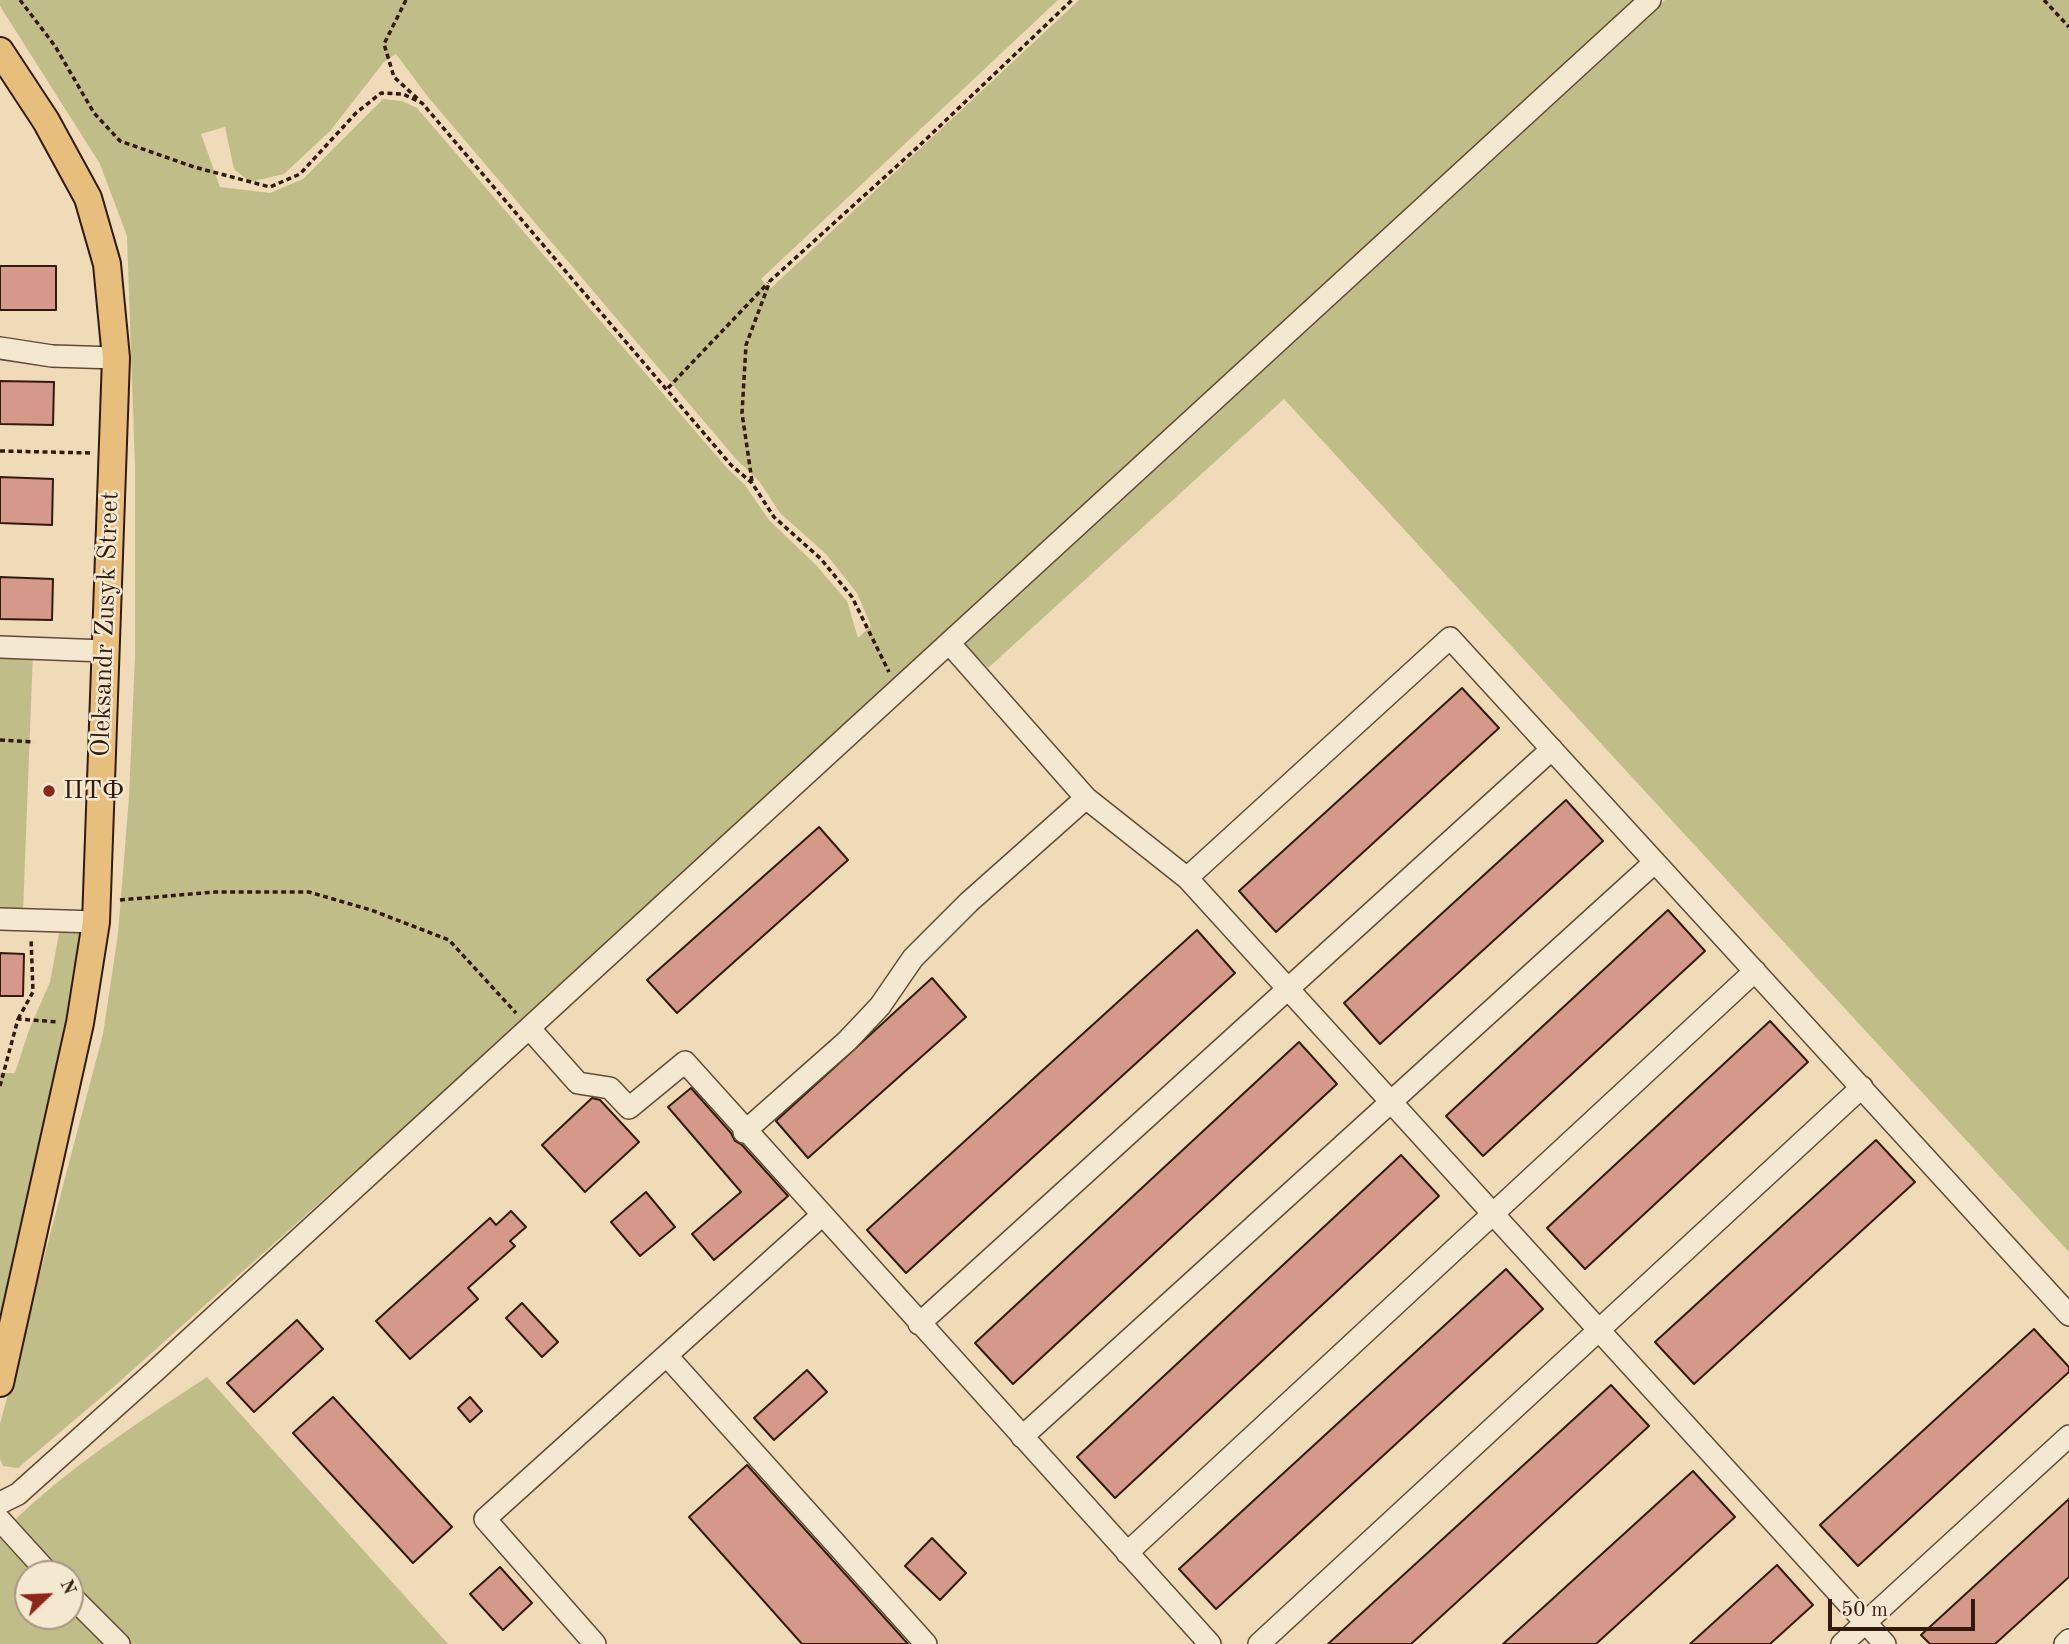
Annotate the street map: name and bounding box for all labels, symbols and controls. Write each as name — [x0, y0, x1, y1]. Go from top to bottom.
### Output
street label: Oleksandr Zusyk Street — [86, 491, 126, 757]
place label: ПТФ — [63, 775, 124, 807]
marker: ПТФ — [41, 783, 57, 799]
north arrow — [14, 1560, 84, 1630]
text: N — [55, 1577, 79, 1598]
scale bar — [1831, 1584, 1978, 1628]
text: 50 m — [1841, 1600, 1888, 1621]

